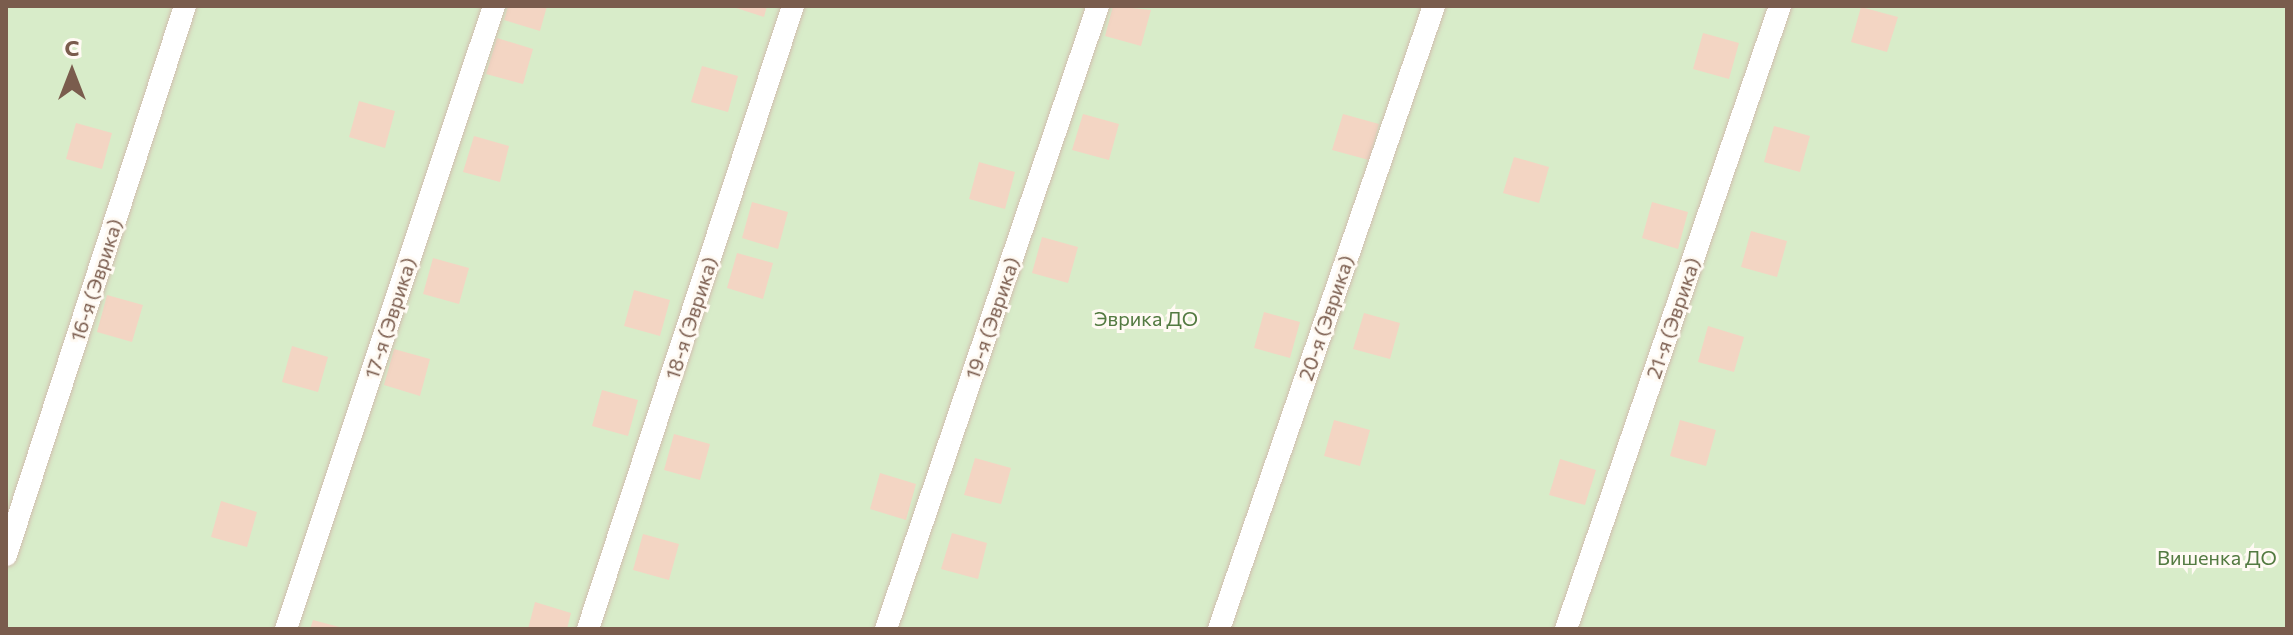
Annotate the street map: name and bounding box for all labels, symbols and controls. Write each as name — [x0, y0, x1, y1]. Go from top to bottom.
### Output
north arrow — [32, 32, 112, 112]
text: С — [64, 34, 80, 61]
street label: 16-я (Эврика) — [65, 216, 127, 344]
street label: 20-я (Эврика) — [1293, 252, 1359, 384]
street label: 17-я (Эврика) — [359, 254, 421, 382]
street label: 18-я (Эврика) — [660, 254, 722, 382]
street label: 19-я (Эврика) — [960, 254, 1024, 382]
street label: 21-я (Эврика) — [1641, 254, 1705, 382]
park label: Эврика ДО — [1094, 306, 1198, 330]
park label: Вишенка ДО — [2157, 545, 2277, 569]

